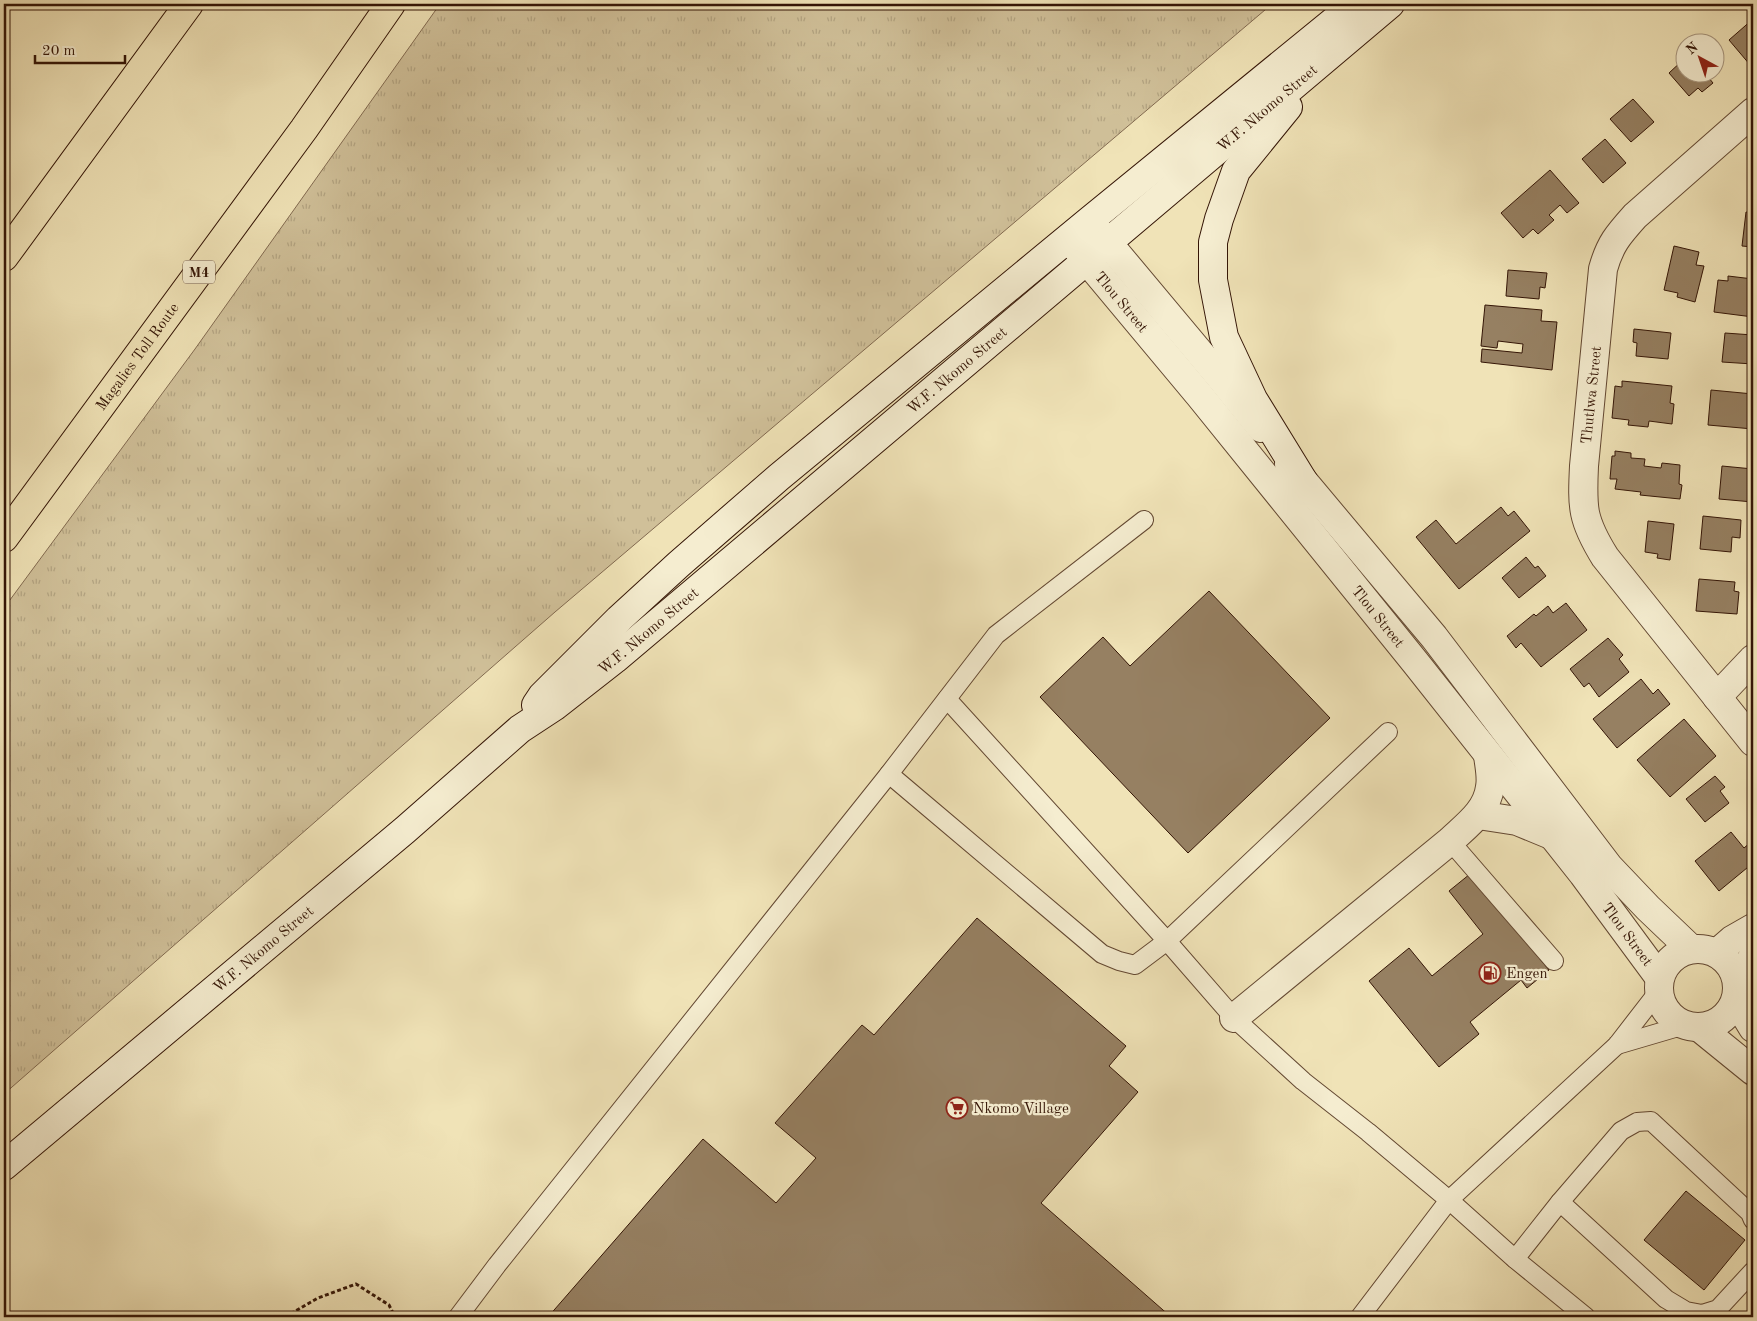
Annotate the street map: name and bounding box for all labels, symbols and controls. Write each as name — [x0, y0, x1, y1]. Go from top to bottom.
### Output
scale bar — [35, 32, 125, 64]
north arrow — [1674, 32, 1724, 82]
text: N — [1684, 40, 1701, 58]
text: 20 m — [42, 44, 76, 59]
street label: W.F. Nkomo Street — [1215, 63, 1321, 155]
road number: M4 — [183, 260, 215, 284]
street label: Tlou Street — [1091, 270, 1150, 336]
street label: Magalies Toll Route — [94, 301, 183, 414]
street label: W.F. Nkomo Street — [905, 325, 1011, 417]
street label: Thutlwa Street — [1580, 345, 1605, 445]
street label: Tlou Street — [1348, 584, 1406, 651]
street label: W.F. Nkomo Street — [596, 586, 702, 678]
street label: Tlou Street — [1598, 901, 1654, 970]
street label: W.F. Nkomo Street — [211, 904, 317, 996]
fuel station icon: Engen — [1478, 961, 1502, 985]
place label: Engen — [1506, 967, 1548, 982]
supermarket icon: Nkomo Village — [945, 1096, 969, 1120]
place label: Nkomo Village — [973, 1102, 1069, 1117]

